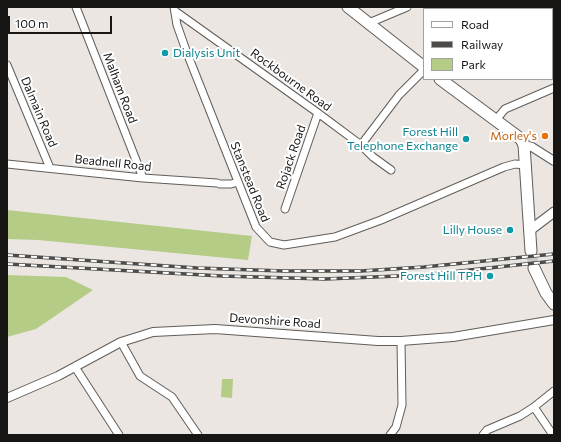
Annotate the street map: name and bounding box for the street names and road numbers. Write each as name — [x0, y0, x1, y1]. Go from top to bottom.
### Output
street label: Rockbourne Road — [248, 46, 334, 114]
street label: Malham Road — [100, 51, 140, 125]
street label: Dalmain Road — [18, 75, 60, 149]
street label: Rojack Road — [273, 123, 309, 191]
street label: Stanstead Road — [227, 140, 273, 224]
street label: Beadnell Road — [74, 152, 152, 174]
street label: Devonshire Road — [229, 311, 321, 331]

